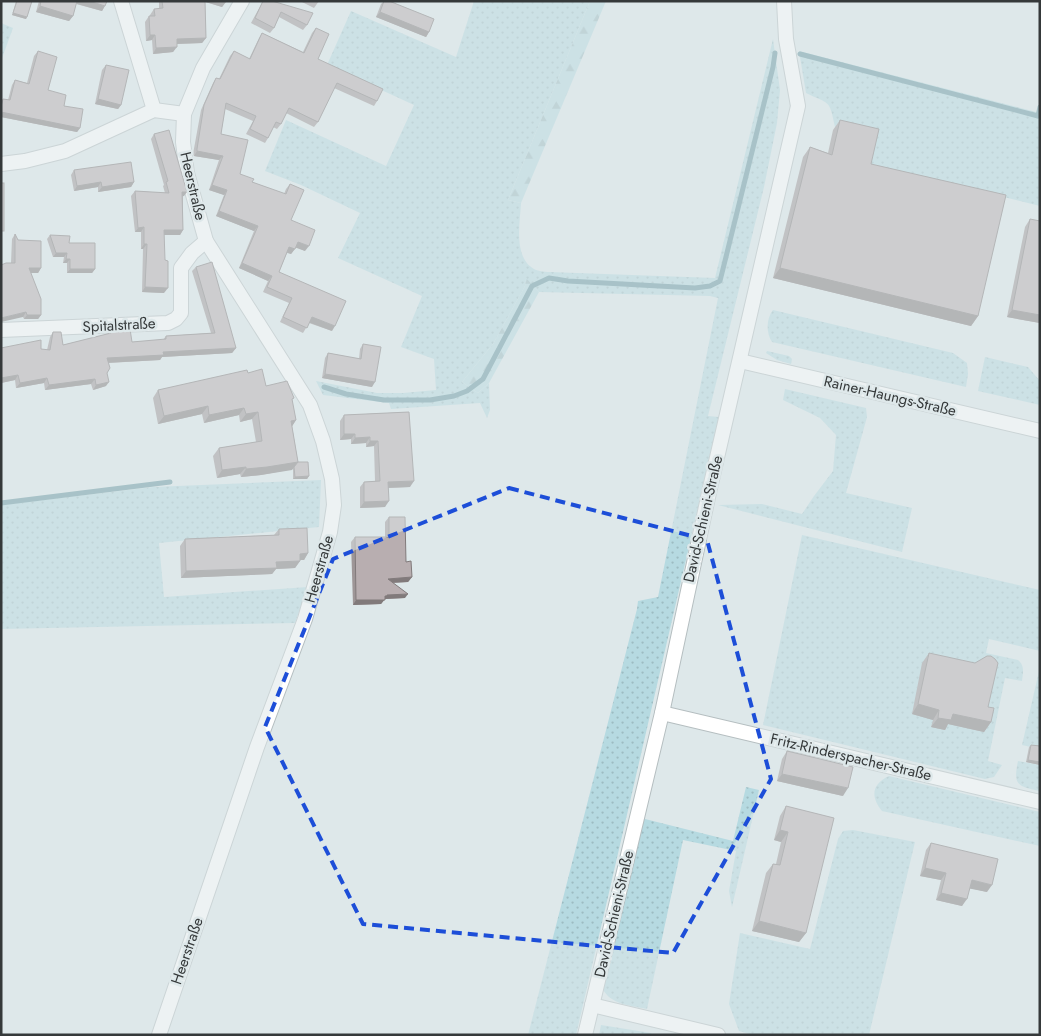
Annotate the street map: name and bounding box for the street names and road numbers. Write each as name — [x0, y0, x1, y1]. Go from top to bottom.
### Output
street label: Heerstraße — [174, 150, 212, 223]
street label: Spitalstraße — [82, 312, 156, 338]
street label: Rainer-Haungs-Straße — [822, 370, 959, 422]
street label: David-Schieni-Straße — [678, 453, 728, 585]
street label: Heerstraße — [299, 532, 339, 605]
street label: Fritz-Rinderspacher-Straße — [768, 728, 934, 786]
street label: David-Schieni-Straße — [589, 848, 639, 980]
street label: Heerstraße — [165, 914, 209, 987]

